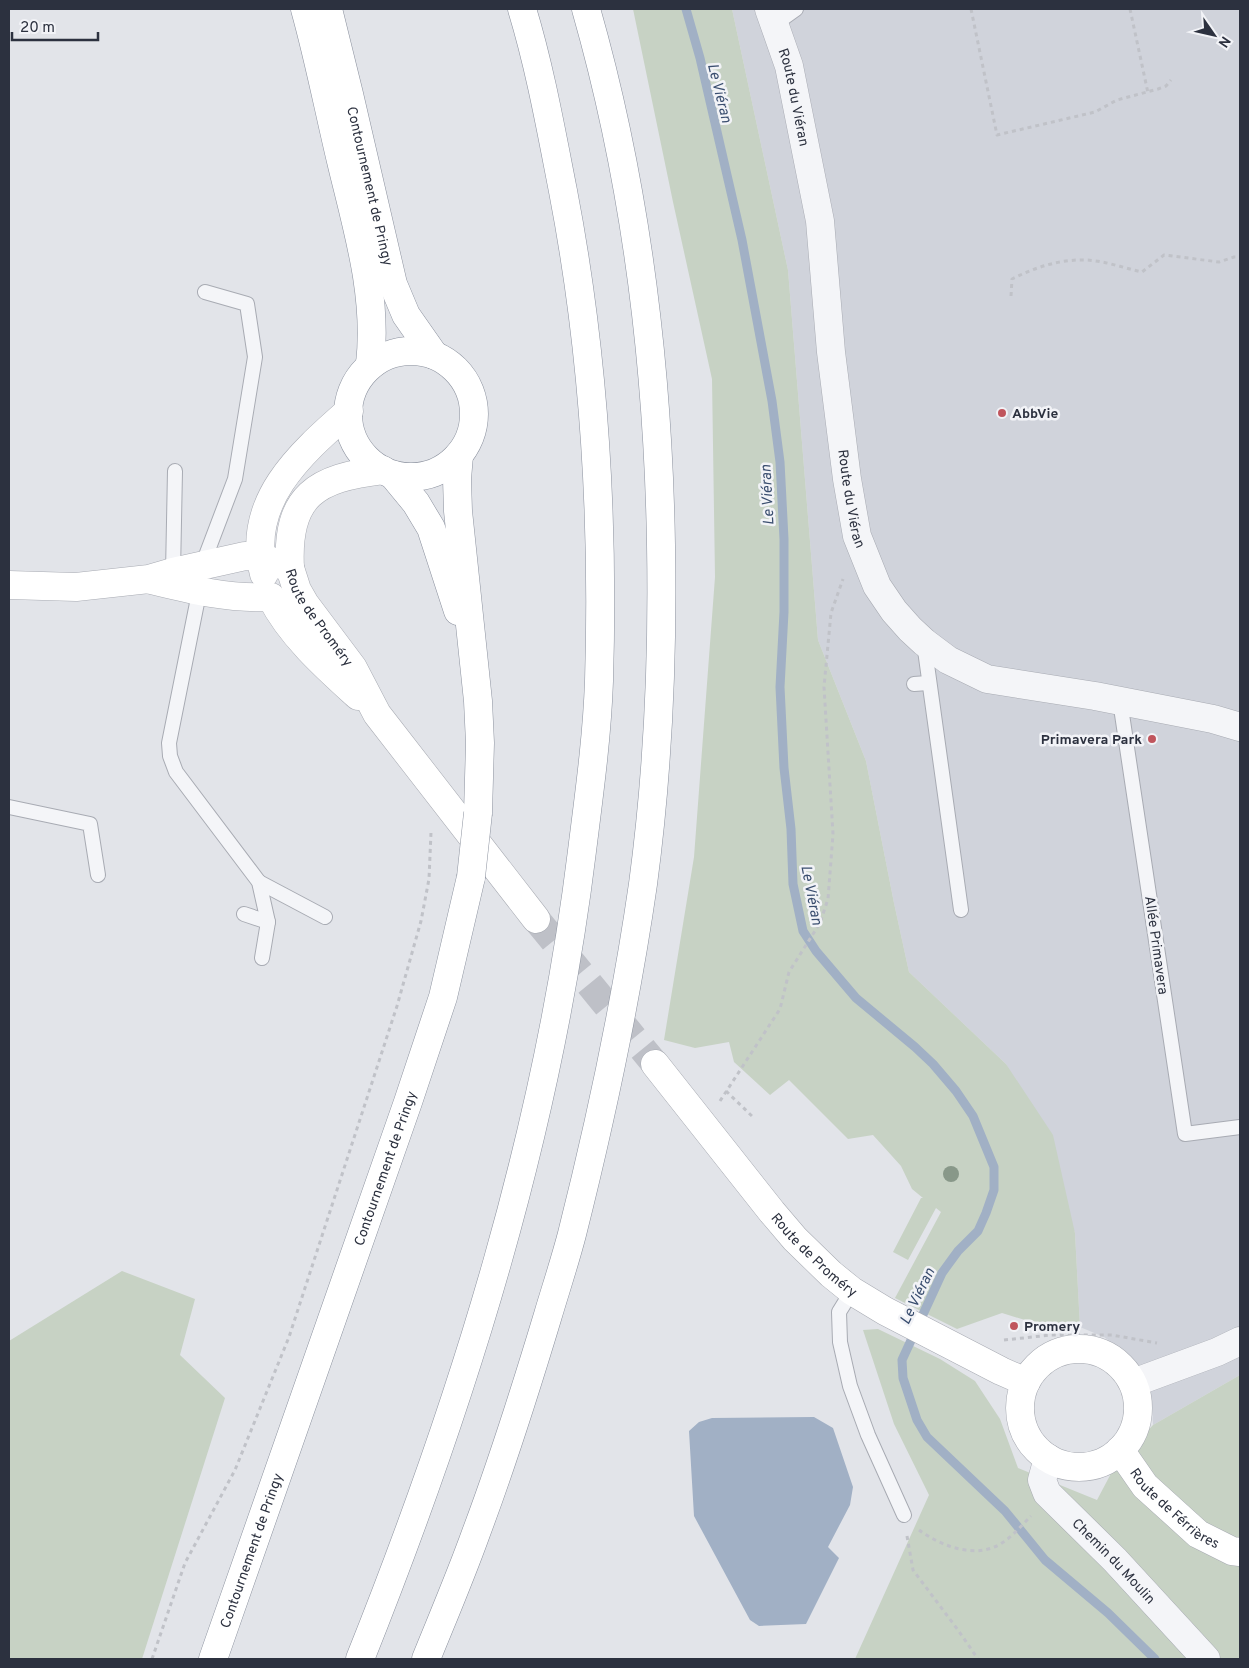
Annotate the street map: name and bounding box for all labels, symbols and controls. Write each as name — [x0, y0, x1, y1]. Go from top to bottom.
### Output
scale bar — [12, 10, 99, 42]
north arrow — [1189, 10, 1239, 60]
text: 20 m — [20, 19, 55, 38]
text: N — [1214, 33, 1233, 50]
street label: Route du Viéran — [773, 46, 812, 148]
water label: Le Viéran — [702, 62, 735, 125]
street label: Contournement de Pringy — [342, 105, 395, 268]
place label: AbbVie — [1012, 406, 1058, 423]
marker: AbbVie — [996, 407, 1008, 419]
street label: Route du Viéran — [833, 448, 868, 551]
water label: Le Viéran — [757, 464, 780, 526]
street label: Route de Proméry — [281, 567, 356, 670]
place label: Primavera Park — [1041, 732, 1142, 749]
marker: Primavera Park — [1146, 733, 1158, 745]
water label: Le Viéran — [795, 864, 826, 927]
street label: Allée Primavera — [1140, 895, 1171, 996]
street label: Contournement de Pringy — [351, 1089, 421, 1248]
street label: Route de Proméry — [767, 1210, 859, 1302]
water label: Le Viéran — [896, 1265, 940, 1328]
place label: Promery — [1024, 1319, 1080, 1336]
marker: Promery — [1008, 1320, 1020, 1332]
street label: Route de Férrières — [1125, 1465, 1222, 1553]
street label: Contournement de Pringy — [217, 1471, 287, 1631]
street label: Chemin du Moulin — [1068, 1515, 1158, 1608]

